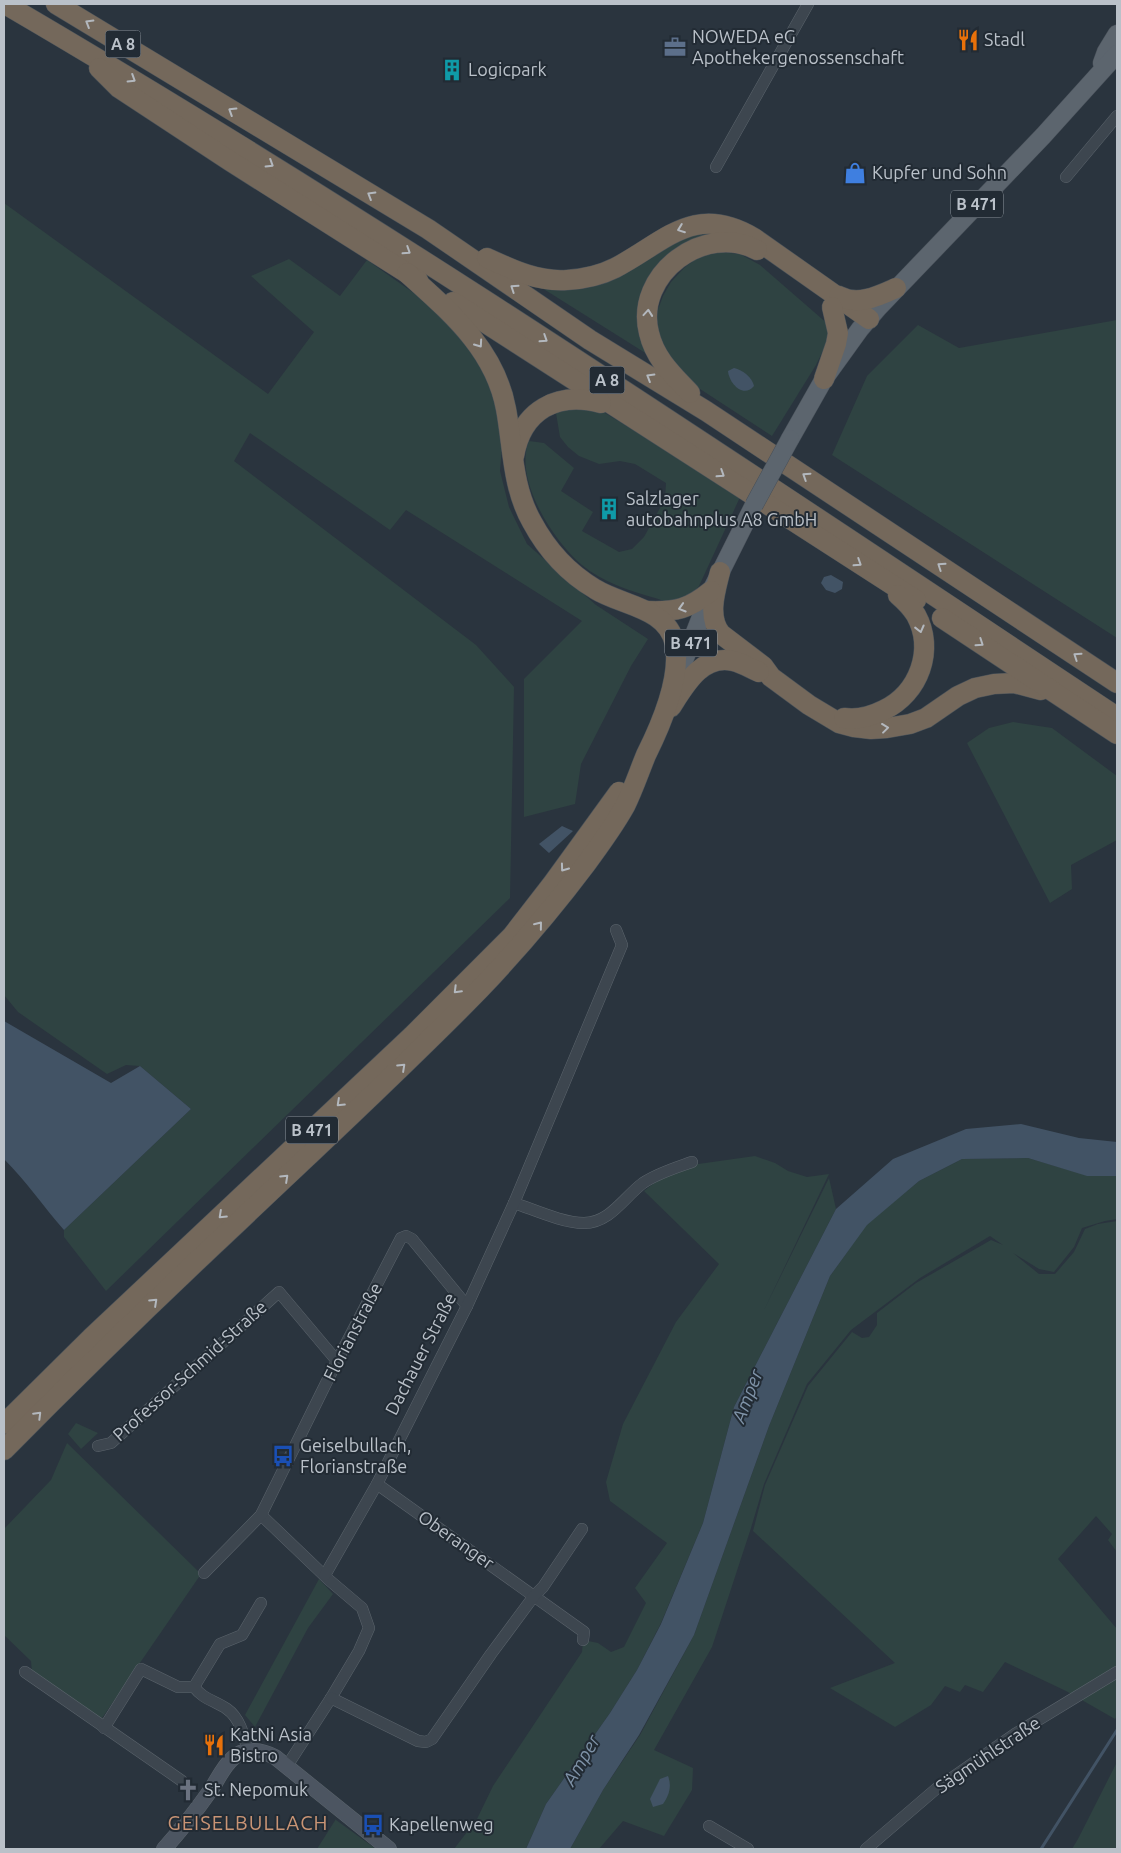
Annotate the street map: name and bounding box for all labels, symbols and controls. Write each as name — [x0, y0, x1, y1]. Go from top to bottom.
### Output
one-way arrow — [85, 20, 94, 30]
place label: NOWEDA eG Apothekergenossenschaft — [692, 26, 904, 67]
restaurant icon: Stadl — [955, 27, 981, 53]
place label: Stadl — [984, 29, 1025, 49]
road number: A 8 — [106, 31, 140, 58]
office icon: NOWEDA eG Apothekergenossenschaft — [662, 34, 688, 60]
building icon: Logicpark — [439, 57, 465, 83]
place label: Logicpark — [468, 59, 546, 79]
one-way arrow — [126, 73, 135, 83]
one-way arrow — [228, 108, 237, 118]
one-way arrow — [265, 158, 274, 168]
shop icon: Kupfer und Sohn — [842, 160, 868, 186]
place label: Kupfer und Sohn — [872, 162, 1007, 182]
road number: B 471 — [951, 190, 1003, 218]
one-way arrow — [367, 192, 376, 202]
one-way arrow — [677, 223, 686, 233]
one-way arrow — [402, 245, 411, 254]
one-way arrow — [510, 285, 519, 294]
one-way arrow — [642, 309, 653, 317]
one-way arrow — [539, 333, 548, 343]
one-way arrow — [473, 339, 482, 348]
road number: A 8 — [590, 366, 624, 394]
one-way arrow — [646, 373, 655, 383]
one-way arrow — [716, 468, 725, 478]
one-way arrow — [803, 473, 812, 482]
place label: Salzlager autobahnplus A8 GmbH — [626, 488, 817, 529]
building icon: Salzlager autobahnplus A8 GmbH — [596, 496, 622, 522]
one-way arrow — [852, 557, 861, 566]
one-way arrow — [938, 563, 947, 572]
one-way arrow — [678, 602, 686, 612]
one-way arrow — [914, 625, 925, 634]
road number: B 471 — [665, 630, 717, 656]
one-way arrow — [974, 637, 984, 646]
one-way arrow — [1073, 653, 1082, 663]
one-way arrow — [882, 723, 890, 734]
one-way arrow — [561, 863, 570, 872]
one-way arrow — [533, 922, 541, 931]
one-way arrow — [454, 985, 463, 994]
one-way arrow — [396, 1064, 405, 1073]
one-way arrow — [337, 1097, 346, 1106]
road number: B 471 — [286, 1116, 338, 1144]
one-way arrow — [279, 1175, 288, 1184]
one-way arrow — [219, 1209, 228, 1218]
street label: Florianstraße — [319, 1279, 385, 1384]
street label: Dachauer Straße — [381, 1289, 460, 1418]
street label: Professor-Schmid-Straße — [108, 1296, 270, 1445]
one-way arrow — [148, 1299, 157, 1308]
water label: Amper — [727, 1366, 767, 1427]
one-way arrow — [32, 1412, 41, 1421]
place label: Geiselbullach, Florianstraße — [300, 1435, 411, 1476]
bus stop icon: Geiselbullach, Florianstraße — [270, 1443, 296, 1469]
street label: Oberanger — [415, 1506, 498, 1573]
street label: Sägmühlstraße — [931, 1712, 1043, 1796]
place label: KatNi Asia Bistro — [230, 1724, 312, 1765]
water label: Amper — [557, 1730, 605, 1790]
restaurant icon: KatNi Asia Bistro — [201, 1732, 227, 1758]
church icon: St. Nepomuk — [175, 1777, 201, 1803]
place label: St. Nepomuk — [204, 1779, 308, 1799]
district label: GEISELBULLACH — [168, 1811, 328, 1834]
bus stop icon: Kapellenweg — [360, 1812, 386, 1838]
place label: Kapellenweg — [389, 1814, 494, 1834]

